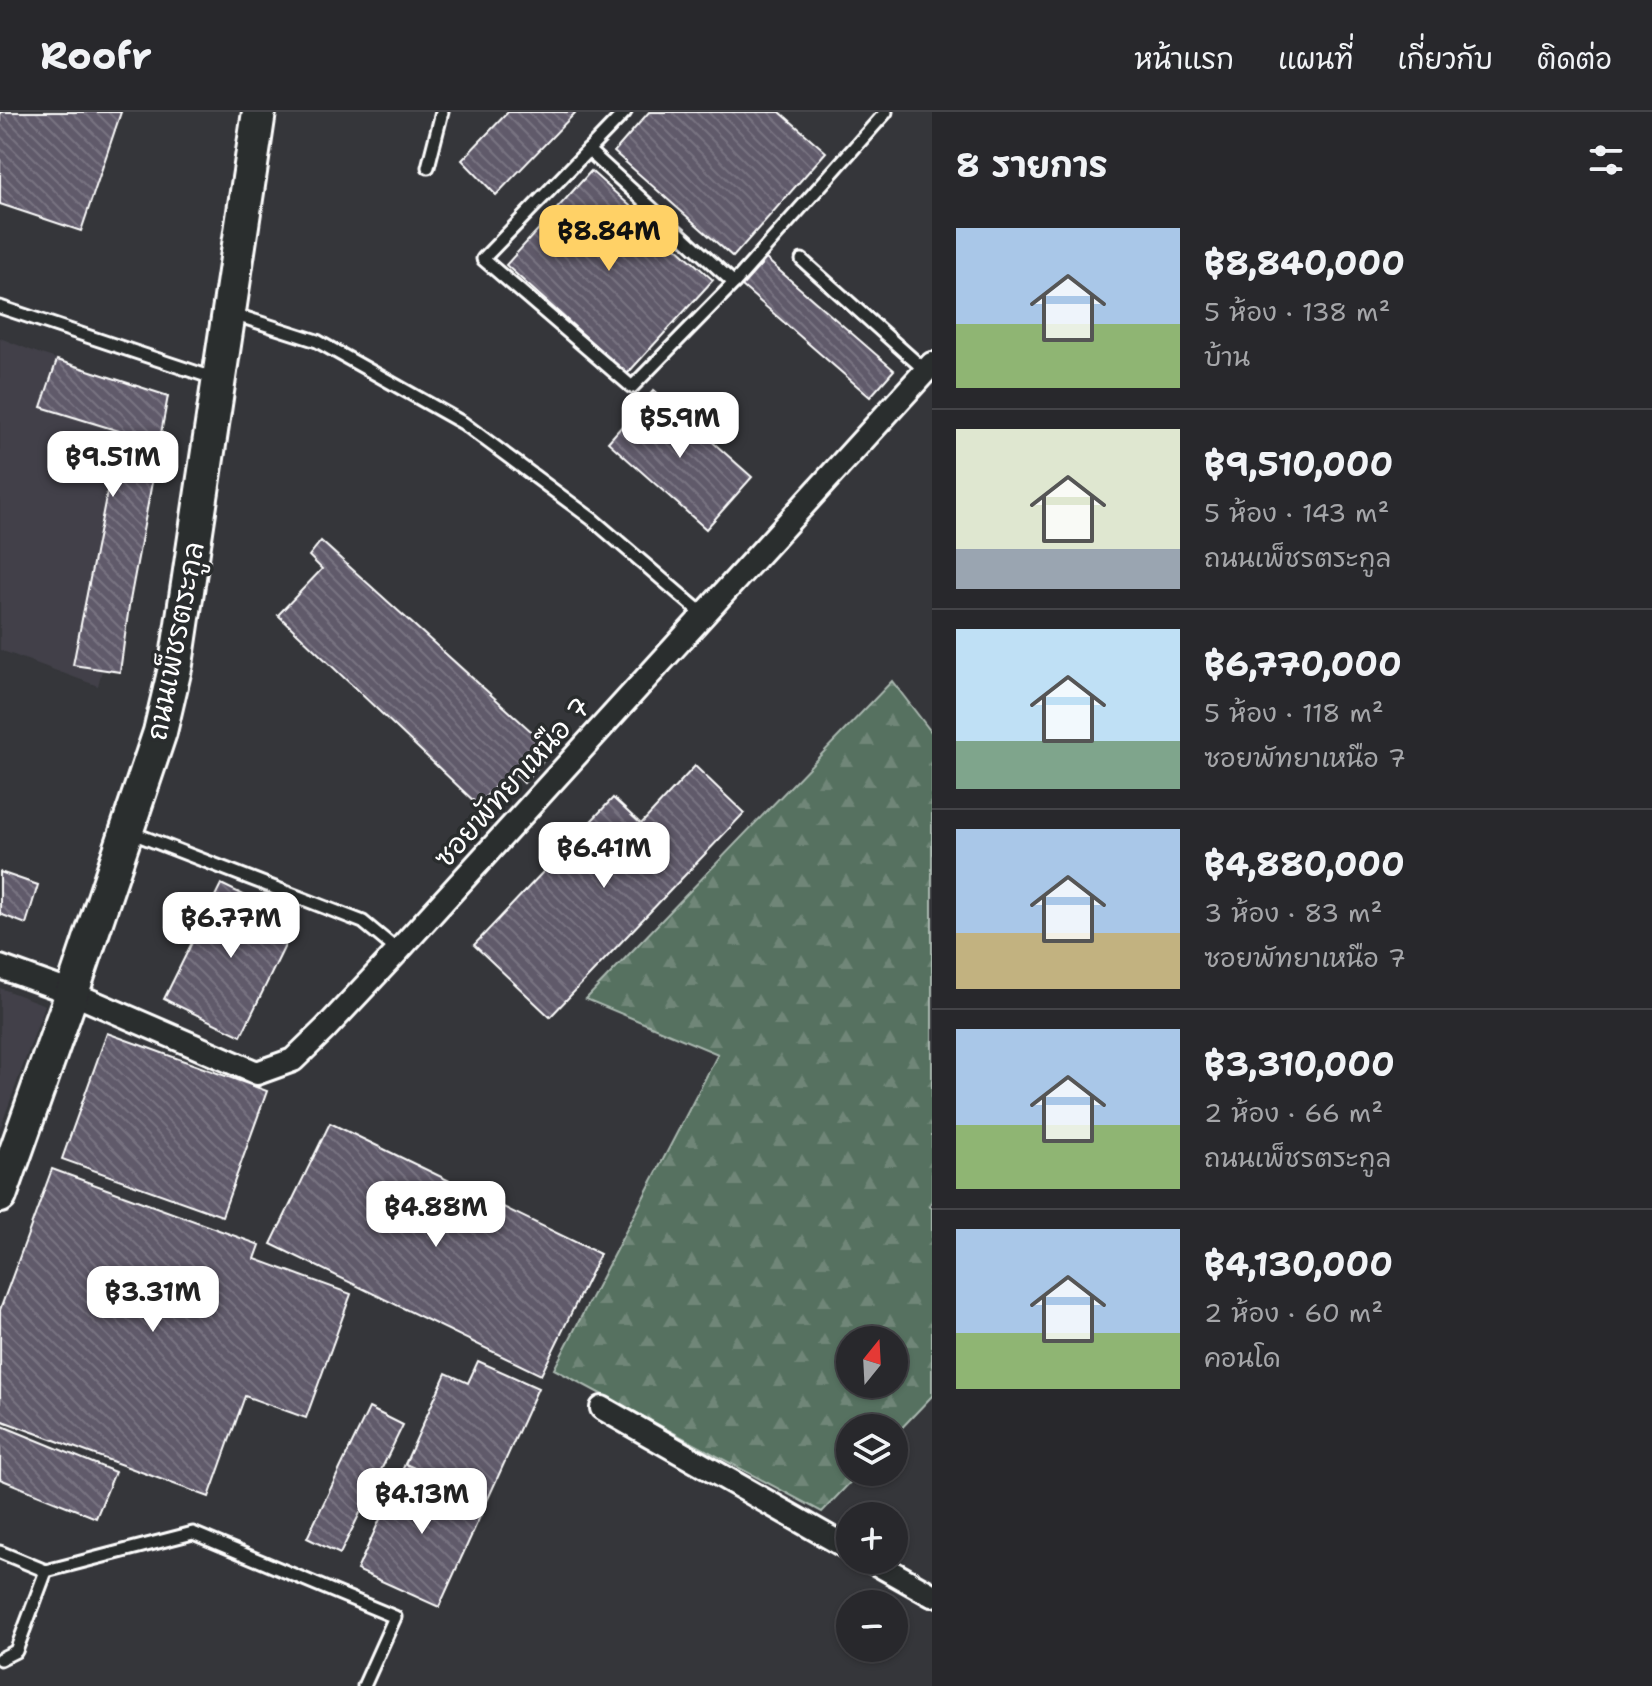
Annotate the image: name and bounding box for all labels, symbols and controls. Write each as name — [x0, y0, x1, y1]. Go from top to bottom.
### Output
text: Roofr — [40, 30, 152, 81]
text: หน้าแรก — [1134, 40, 1234, 78]
text: แผนที่ — [1278, 40, 1354, 78]
text: เกี่ยวกับ — [1398, 40, 1493, 78]
text: ติดต่อ — [1537, 40, 1612, 78]
icon: filters — [1584, 138, 1628, 182]
text: 8 รายการ — [956, 142, 1108, 188]
pin: ฿8.84M — [544, 205, 674, 273]
text: ฿8.84M — [557, 213, 661, 248]
text: ฿8,840,000 — [1204, 240, 1405, 286]
icon: home — [1020, 260, 1116, 356]
text: 5 ห้อง · 138 m² — [1204, 294, 1390, 329]
text: บ้าน — [1204, 339, 1250, 374]
pin: ฿5.9M — [624, 392, 736, 460]
text: ฿5.9M — [640, 400, 720, 435]
pin: ฿9.51M — [48, 431, 178, 499]
text: ฿9.51M — [65, 439, 161, 474]
text: ฿9,510,000 — [1204, 441, 1393, 487]
icon: home — [1020, 461, 1116, 557]
text: 5 ห้อง · 143 m² — [1204, 495, 1389, 530]
street label: ถนนเพ็ชรตระกูล — [137, 538, 215, 744]
text: ถนนเพ็ชรตระกูล — [1204, 540, 1391, 575]
text: ฿6,770,000 — [1204, 641, 1402, 687]
icon: home — [1020, 661, 1116, 757]
street label: ซอยพัทยาเหนือ 7 — [425, 689, 599, 875]
text: 5 ห้อง · 118 m² — [1204, 695, 1384, 730]
text: ซอยพัทยาเหนือ 7 — [1204, 740, 1406, 775]
pin: ฿6.41M — [539, 822, 669, 890]
text: ฿6.41M — [557, 830, 651, 865]
text: ฿4,880,000 — [1204, 841, 1405, 887]
icon: home — [1020, 861, 1116, 957]
pin: ฿6.77M — [166, 892, 296, 960]
text: 3 ห้อง · 83 m² — [1204, 895, 1382, 930]
text: ฿6.77M — [181, 900, 281, 935]
text: ซอยพัทยาเหนือ 7 — [1204, 940, 1406, 975]
text: ฿3,310,000 — [1204, 1041, 1395, 1087]
icon: home — [1020, 1061, 1116, 1157]
text: 2 ห้อง · 66 m² — [1204, 1095, 1383, 1130]
text: ถนนเพ็ชรตระกูล — [1204, 1140, 1391, 1175]
pin: ฿4.88M — [371, 1181, 501, 1249]
text: ฿4.88M — [384, 1189, 488, 1224]
text: ฿4,130,000 — [1204, 1241, 1393, 1287]
icon: home — [1020, 1261, 1116, 1357]
pin: ฿3.31M — [88, 1266, 218, 1334]
text: ฿3.31M — [105, 1274, 201, 1309]
text: 2 ห้อง · 60 m² — [1204, 1295, 1383, 1330]
north arrow — [836, 1326, 908, 1398]
map controls — [836, 1326, 908, 1662]
text: คอนโด — [1204, 1340, 1281, 1375]
button: layers — [836, 1414, 908, 1486]
pin: ฿4.13M — [357, 1468, 487, 1536]
text: ฿4.13M — [375, 1476, 469, 1511]
button: + — [836, 1502, 908, 1574]
button: − — [836, 1590, 908, 1662]

